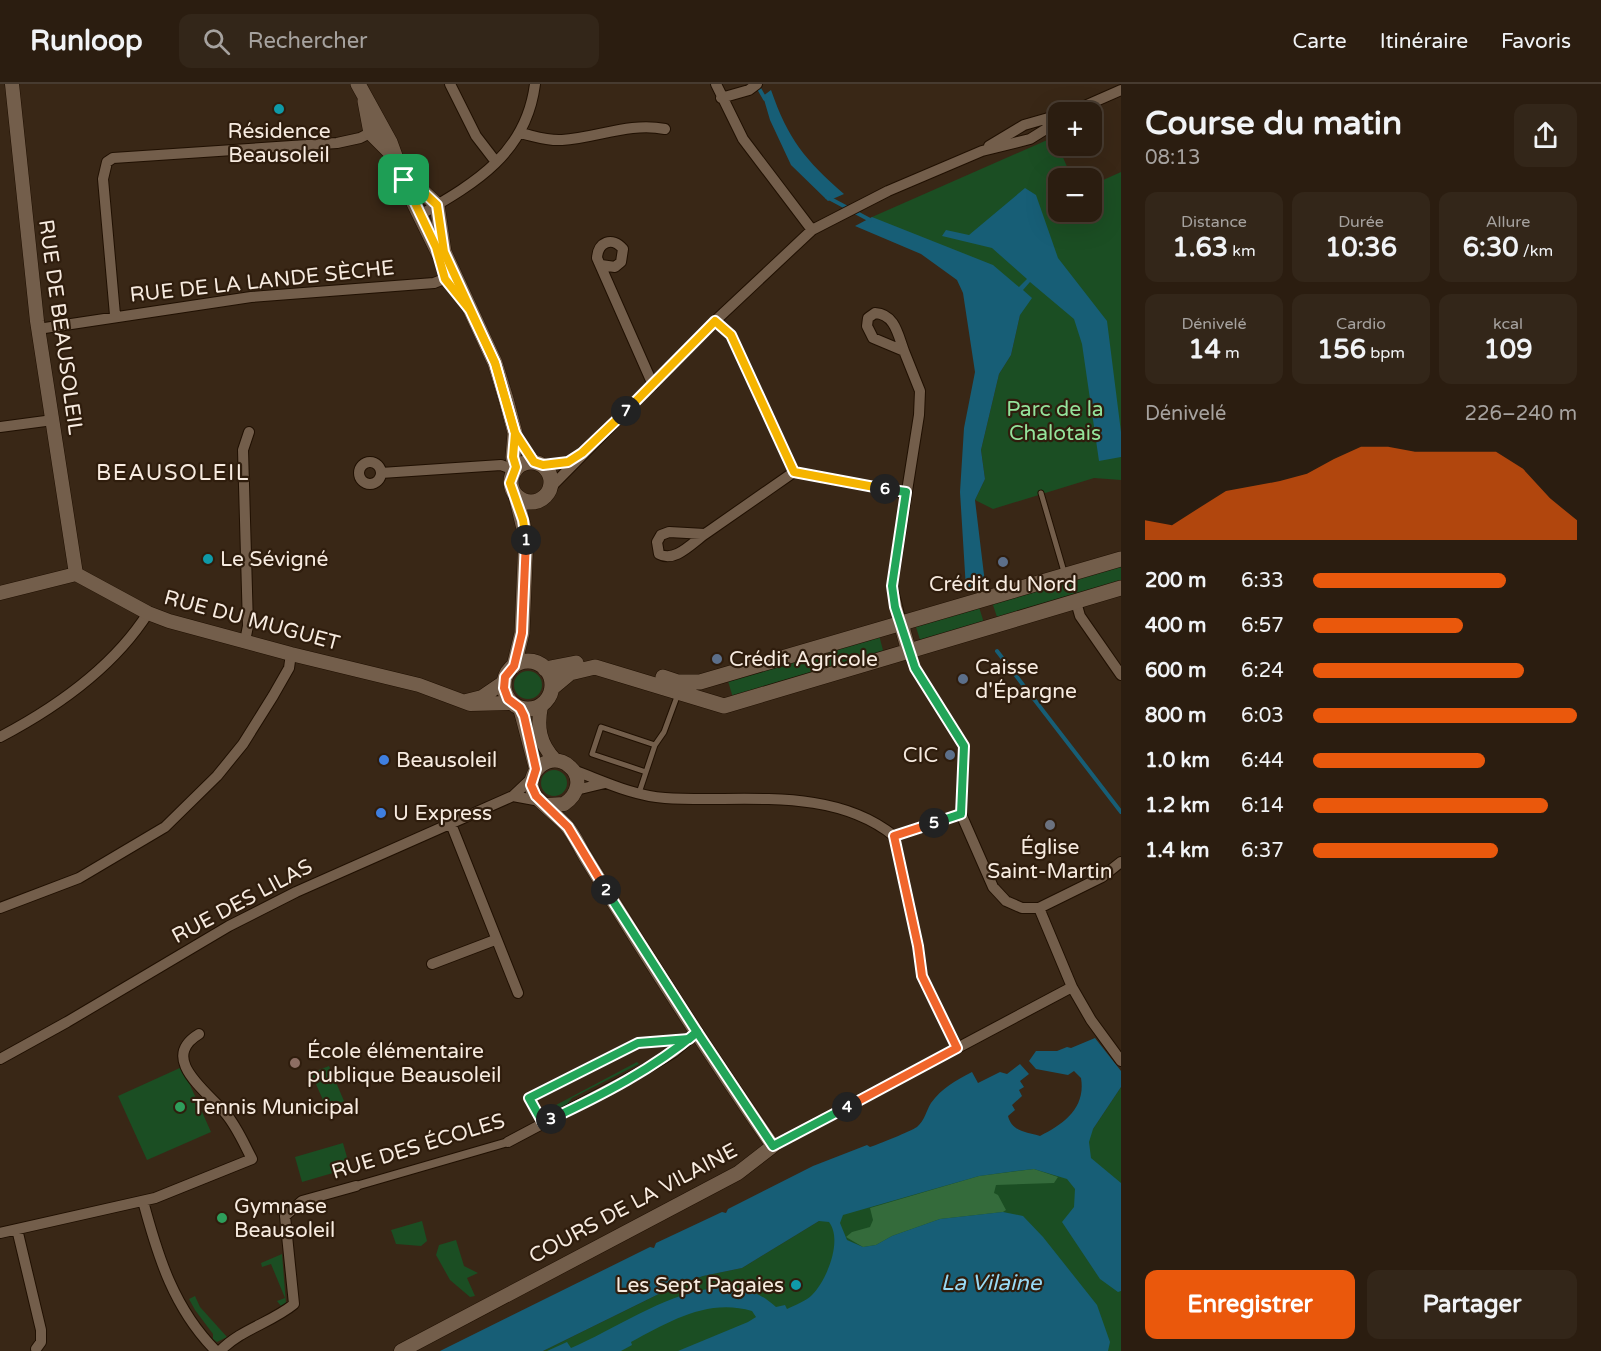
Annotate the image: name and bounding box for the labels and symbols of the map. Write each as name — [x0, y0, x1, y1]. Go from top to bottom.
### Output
marker: Résidence Beausoleil — [272, 102, 286, 116]
place label: Résidence Beausoleil — [227, 119, 331, 168]
pin — [378, 154, 429, 205]
street label: RUE DE BEAUSOLEIL — [33, 218, 88, 436]
street label: RUE DE LA LANDE SÈCHE — [128, 255, 396, 308]
pin: 7 — [611, 396, 641, 426]
park label: Parc de la Chalotais — [1006, 397, 1104, 446]
district label: BEAUSOLEIL — [96, 460, 250, 486]
pin: 6 — [870, 474, 900, 504]
pin: 1 — [511, 525, 541, 555]
place label: Le Sévigné — [220, 547, 329, 572]
marker: Le Sévigné — [201, 552, 215, 566]
marker: Crédit du Nord — [996, 555, 1010, 569]
place label: Crédit du Nord — [929, 572, 1077, 597]
street label: RUE DU MUGUET — [161, 585, 343, 656]
place label: Crédit Agricole — [729, 647, 878, 672]
marker: Crédit Agricole — [710, 652, 724, 666]
place label: Caisse d'Épargne — [975, 655, 1077, 704]
marker: Caisse d'Épargne — [956, 672, 970, 686]
place label: CIC — [903, 743, 938, 768]
place label: Beausoleil — [396, 748, 497, 773]
marker: CIC — [943, 748, 957, 762]
marker: Beausoleil — [377, 753, 391, 767]
place label: U Express — [393, 801, 492, 826]
marker: U Express — [374, 806, 388, 820]
pin: 5 — [919, 808, 949, 838]
marker: Église Saint-Martin — [1043, 818, 1057, 832]
place label: Église Saint-Martin — [987, 835, 1113, 884]
street label: RUE DES LILAS — [168, 854, 317, 949]
pin: 2 — [591, 875, 621, 905]
place label: École élémentaire publique Beausoleil — [307, 1039, 501, 1088]
marker: École élémentaire publique Beausoleil — [288, 1056, 302, 1070]
pin: 4 — [832, 1092, 862, 1122]
place label: Tennis Municipal — [192, 1095, 359, 1120]
marker: Tennis Municipal — [173, 1100, 187, 1114]
pin: 3 — [536, 1104, 566, 1134]
street label: RUE DES ÉCOLES — [328, 1108, 508, 1185]
street label: COURS DE LA VILAINE — [525, 1138, 742, 1269]
place label: Gymnase Beausoleil — [234, 1194, 335, 1243]
marker: Gymnase Beausoleil — [215, 1211, 229, 1225]
water label: La Vilaine — [941, 1270, 1043, 1296]
place label: Les Sept Pagaies — [615, 1273, 784, 1298]
marker: Les Sept Pagaies — [789, 1278, 803, 1292]

